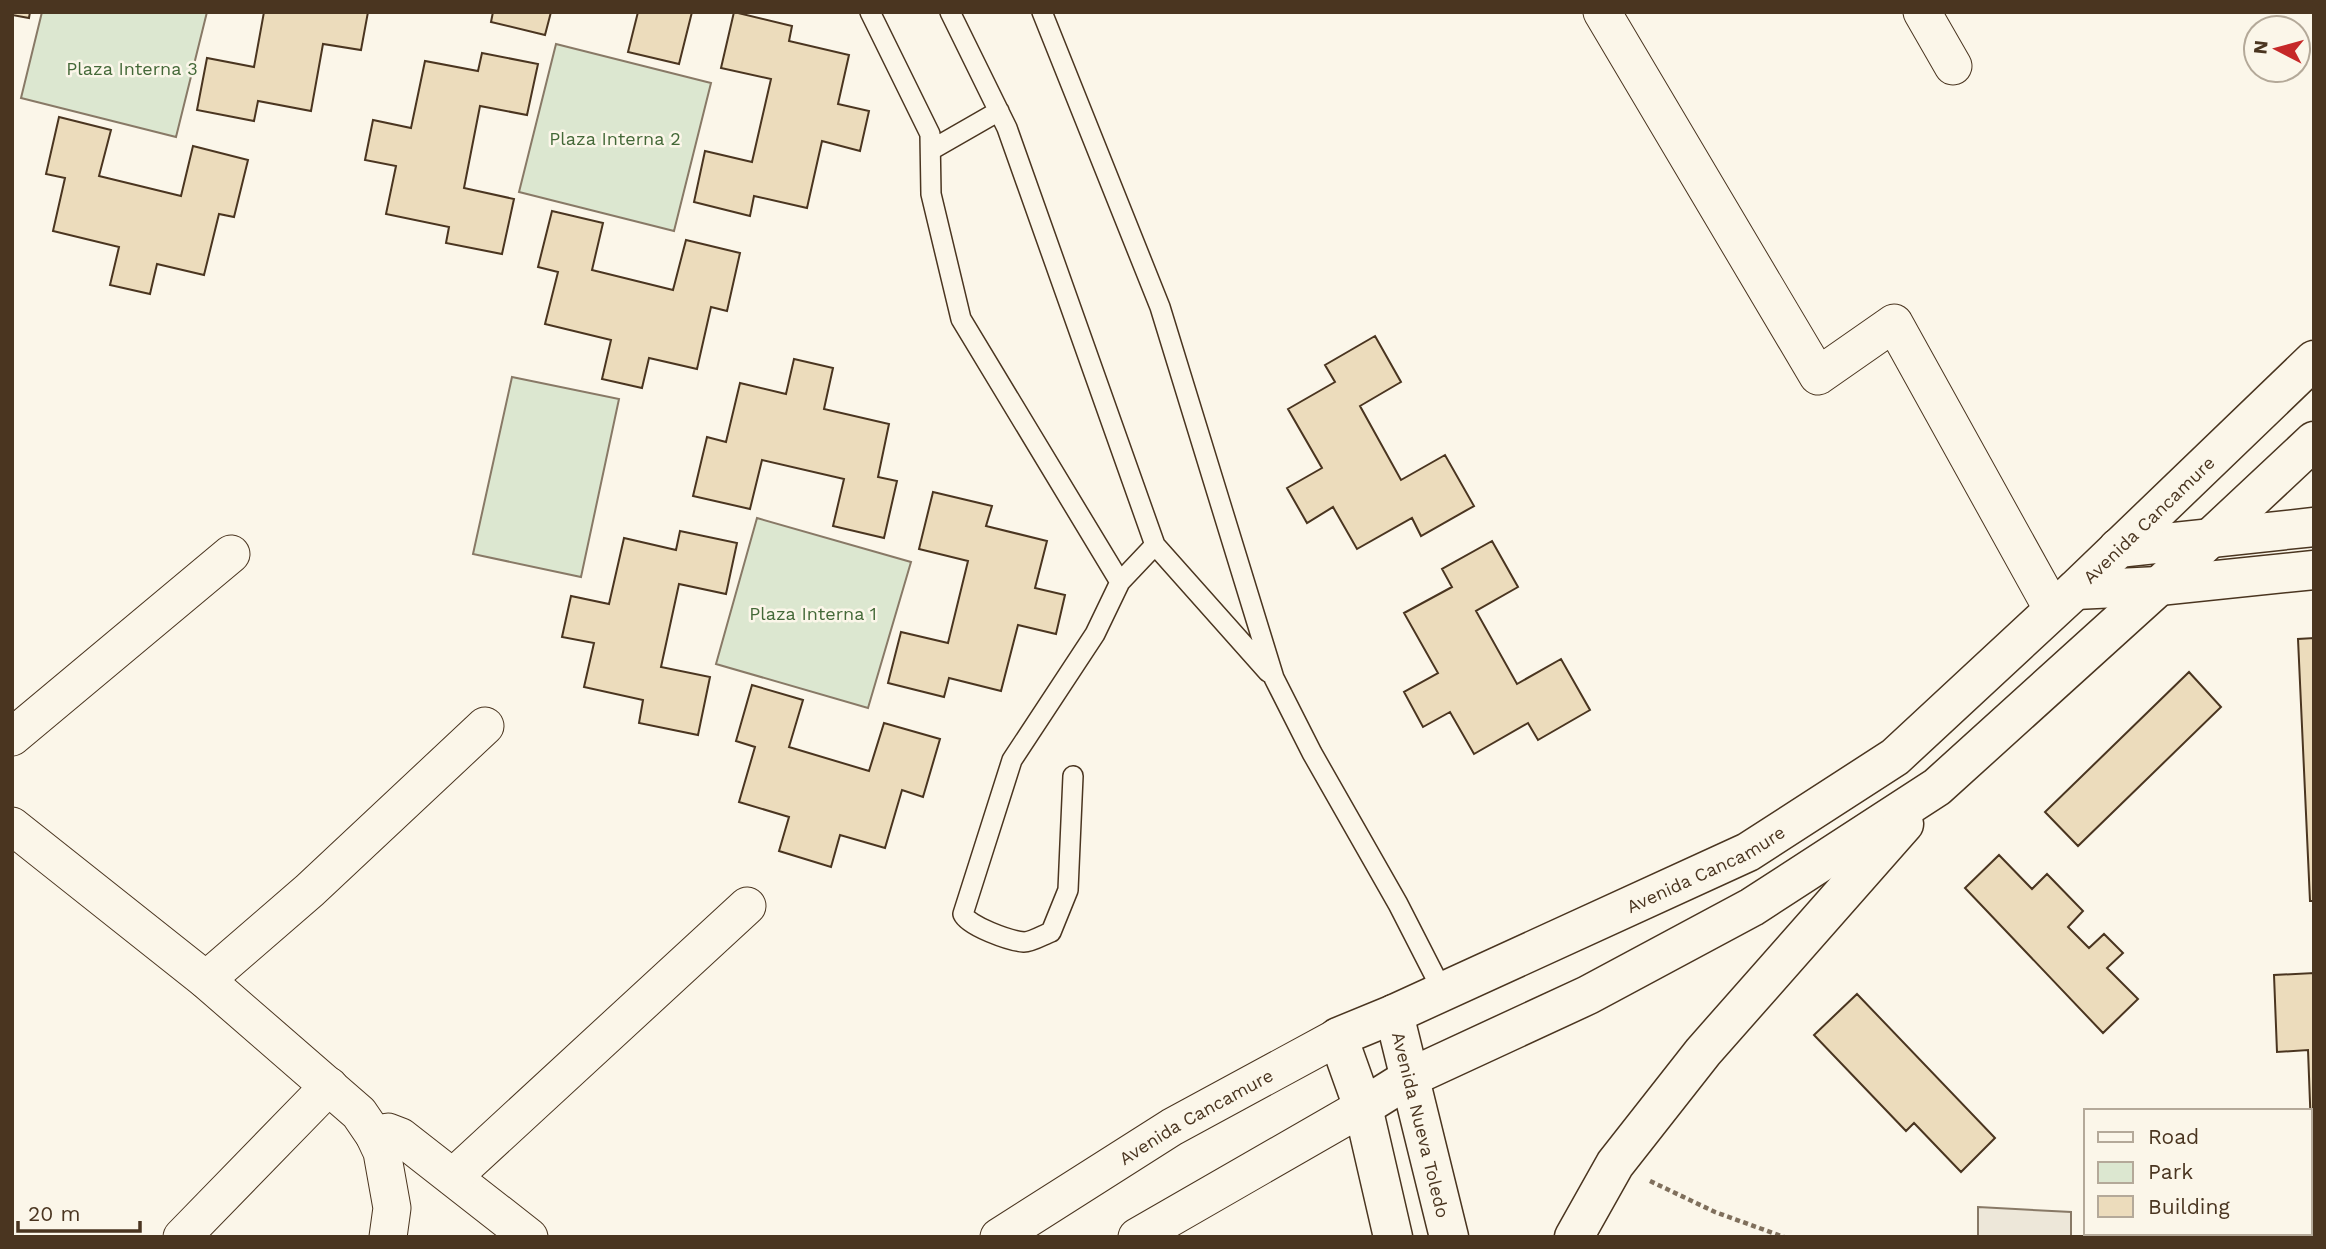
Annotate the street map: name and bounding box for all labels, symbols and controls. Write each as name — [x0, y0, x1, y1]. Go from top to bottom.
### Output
north arrow — [2242, 14, 2312, 84]
text: N — [2248, 39, 2273, 55]
park label: Plaza Interna 3 — [66, 58, 198, 79]
park label: Plaza Interna 2 — [549, 128, 681, 149]
street label: Avenida Cancamure — [2078, 451, 2218, 587]
park label: Plaza Interna 1 — [749, 603, 877, 624]
street label: Avenida Cancamure — [1623, 821, 1788, 917]
street label: Avenida Nueva Toledo — [1388, 1030, 1454, 1220]
street label: Avenida Cancamure — [1115, 1064, 1276, 1169]
legend — [2084, 1109, 2312, 1235]
text: Road — [2148, 1124, 2199, 1149]
text: Park — [2148, 1159, 2193, 1184]
scale bar — [18, 1190, 140, 1234]
text: Building — [2148, 1194, 2230, 1219]
text: 20 m — [28, 1201, 80, 1226]

